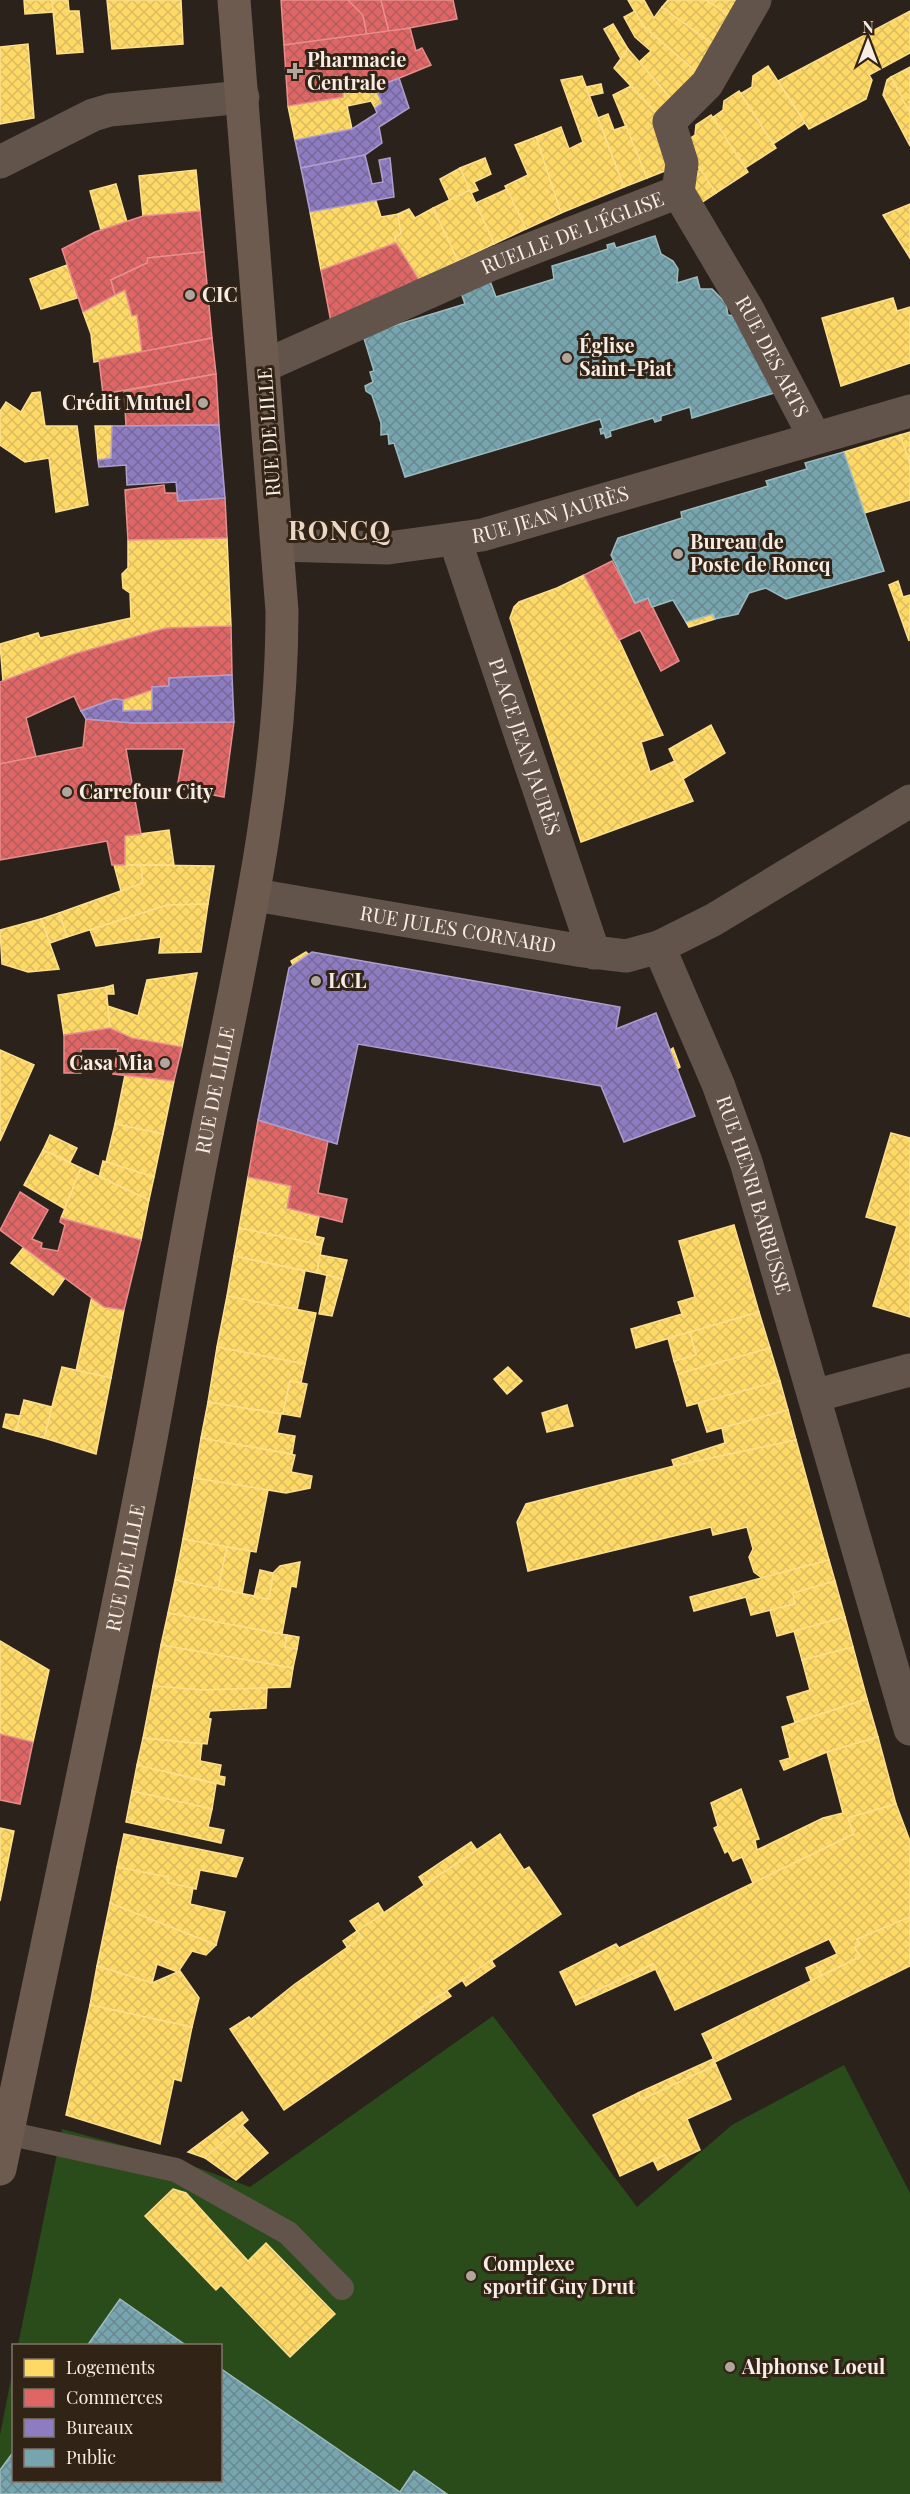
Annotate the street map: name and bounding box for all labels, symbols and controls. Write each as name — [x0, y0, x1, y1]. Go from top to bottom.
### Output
north arrow — [838, 12, 898, 72]
text: N — [862, 16, 874, 37]
place label: Pharmacie Centrale — [307, 45, 406, 95]
marker: Pharmacie Centrale — [288, 64, 302, 78]
street label: RUELLE DE L'ÉGLISE — [476, 184, 667, 279]
place label: CIC — [202, 280, 238, 307]
marker: CIC — [183, 288, 197, 302]
street label: RUE DES ARTS — [730, 290, 817, 421]
place label: Église Saint-Piat — [579, 331, 674, 381]
marker: Église Saint-Piat — [560, 351, 574, 365]
street label: RUE DE LILLE — [250, 367, 285, 498]
place label: Crédit Mutuel — [62, 388, 191, 415]
marker: Crédit Mutuel — [196, 396, 210, 410]
street label: RUE JEAN JAURÈS — [470, 478, 632, 548]
district label: RONCQ — [288, 512, 392, 547]
place label: Bureau de Poste de Roncq — [690, 527, 831, 577]
marker: Bureau de Poste de Roncq — [671, 547, 685, 561]
street label: PLACE JEAN JAURÈS — [484, 654, 568, 838]
place label: Carrefour City — [79, 777, 214, 804]
marker: Carrefour City — [60, 785, 74, 799]
street label: RUE JULES CORNARD — [358, 898, 558, 958]
place label: LCL — [328, 966, 367, 993]
marker: LCL — [309, 974, 323, 988]
street label: RUE DE LILLE — [188, 1024, 240, 1156]
place label: Casa Mia — [69, 1048, 154, 1075]
marker: Casa Mia — [158, 1056, 172, 1070]
street label: RUE HENRI BARBUSSE — [711, 1091, 799, 1297]
street label: RUE DE LILLE — [98, 1502, 150, 1634]
place label: Complexe sportif Guy Drut — [483, 2249, 636, 2299]
marker: Complexe sportif Guy Drut — [464, 2269, 478, 2283]
legend — [12, 2344, 222, 2482]
place label: Alphonse Loeul — [741, 2352, 885, 2379]
text: Logements — [66, 2355, 155, 2379]
marker: Alphonse Loeul — [723, 2360, 737, 2374]
text: Commerces — [66, 2385, 163, 2409]
text: Bureaux — [66, 2415, 134, 2439]
text: Public — [66, 2445, 116, 2469]

